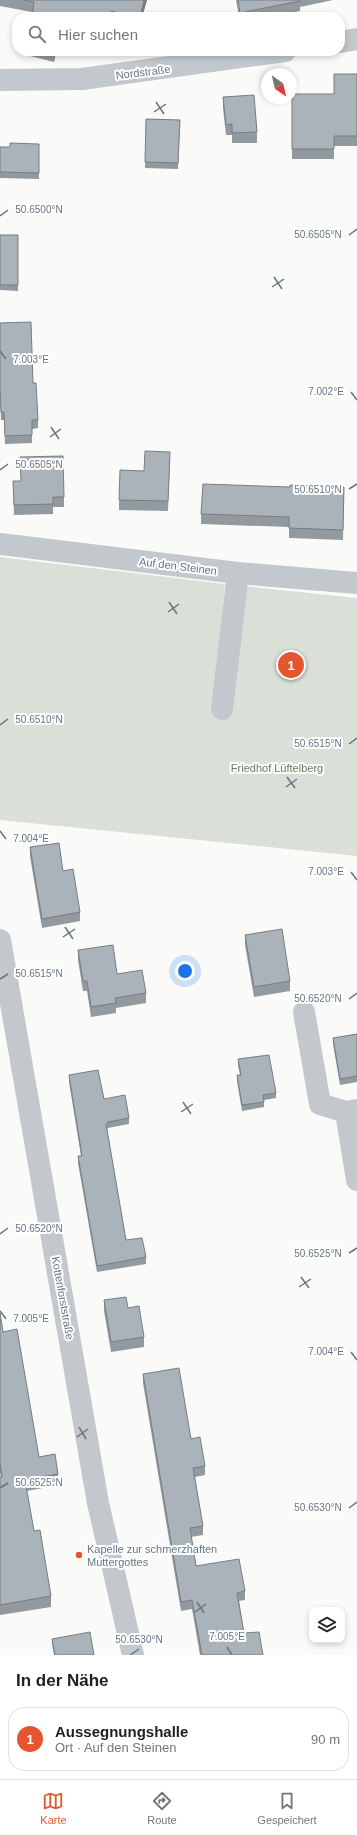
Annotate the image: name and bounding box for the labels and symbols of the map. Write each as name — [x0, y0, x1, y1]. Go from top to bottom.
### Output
street label: Nordstraße — [115, 63, 171, 81]
north arrow — [261, 68, 297, 104]
text: 50.6500°N — [15, 204, 63, 215]
text: 50.6505°N — [294, 229, 342, 240]
text: 7.003°E — [13, 354, 49, 365]
text: 7.002°E — [308, 386, 344, 397]
text: 50.6505°N — [15, 459, 63, 470]
text: 50.6510°N — [294, 484, 342, 495]
street label: Auf den Steinen — [138, 555, 218, 577]
pin: 1 — [278, 650, 304, 680]
text: 50.6510°N — [15, 714, 63, 725]
text: 50.6515°N — [294, 738, 342, 749]
park label: Friedhof Lüftelberg — [231, 762, 323, 774]
text: 7.004°E — [13, 833, 49, 844]
text: 7.003°E — [308, 866, 344, 877]
your location — [175, 961, 195, 981]
text: 50.6515°N — [15, 968, 63, 979]
text: 50.6520°N — [294, 993, 342, 1004]
text: 50.6520°N — [15, 1223, 63, 1234]
text: 50.6525°N — [294, 1248, 342, 1259]
street label: Kottenforststraße — [50, 1255, 76, 1341]
text: 7.005°E — [13, 1313, 49, 1324]
text: 7.004°E — [308, 1346, 344, 1357]
text: 50.6525°N — [15, 1477, 63, 1488]
text: 50.6530°N — [294, 1502, 342, 1513]
place label: Kapelle zur schmerzhaften Muttergottes — [87, 1543, 217, 1568]
marker: Kapelle zur schmerzhaften Muttergottes — [74, 1550, 84, 1560]
text: 7.005°E — [209, 1631, 245, 1642]
text: 50.6530°N — [115, 1634, 163, 1645]

